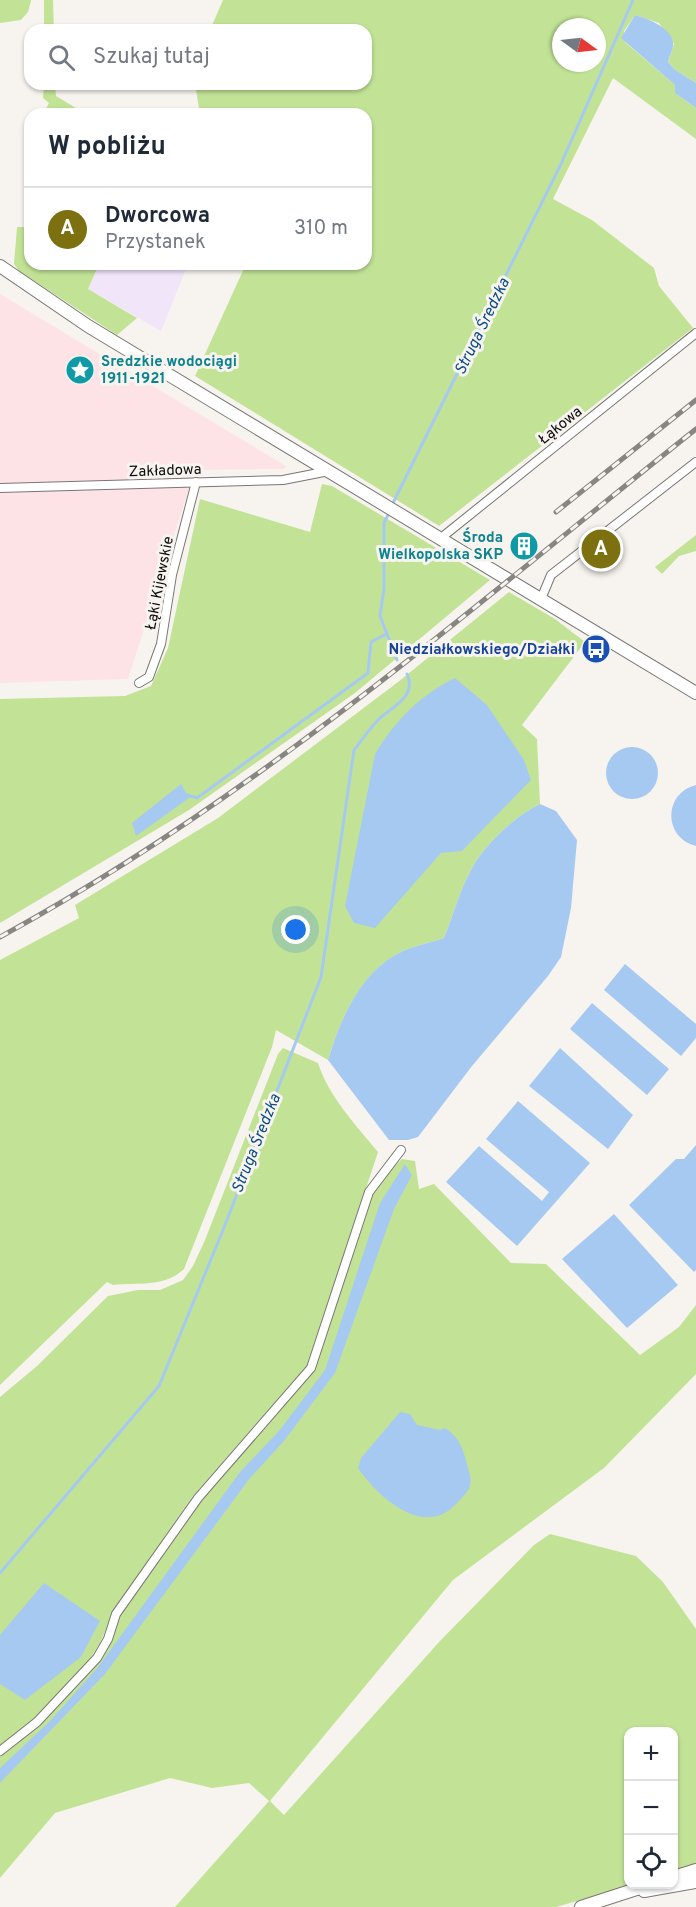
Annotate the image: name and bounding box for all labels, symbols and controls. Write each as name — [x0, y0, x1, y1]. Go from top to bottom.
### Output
north arrow — [552, 18, 606, 72]
search box — [24, 24, 372, 90]
icon: search — [45, 41, 78, 74]
text: Szukaj tutaj — [93, 44, 210, 71]
text: W pobliżu — [48, 131, 166, 164]
text: Dworcowa — [105, 203, 210, 230]
text: A — [60, 216, 75, 242]
text: 310 m — [294, 216, 348, 242]
text: Przystanek — [105, 230, 206, 256]
water label: Struga Średzka — [449, 274, 515, 378]
place label: Sredzkie wodociągi 1911-1921 — [101, 353, 237, 389]
place icon: Sredzkie wodociągi 1911-1921 — [64, 354, 96, 386]
street label: Łąkowa — [535, 403, 587, 449]
street label: Zakładowa — [128, 461, 202, 482]
pin: A — [582, 526, 620, 572]
place label: Środa Wielkopolska SKP — [378, 527, 503, 565]
building icon: Środa Wielkopolska SKP — [508, 530, 540, 562]
street label: Łąki Kijewskie — [142, 535, 179, 632]
bus stop icon: Niedziałkowskiego/Działki — [580, 633, 612, 665]
place label: Niedziałkowskiego/Działki — [389, 641, 575, 660]
your location — [281, 915, 310, 944]
water label: Struga Średzka — [226, 1090, 286, 1196]
map controls — [624, 1727, 678, 1889]
button: + — [624, 1727, 678, 1781]
button: − — [624, 1781, 678, 1835]
button: locate — [624, 1835, 678, 1889]

